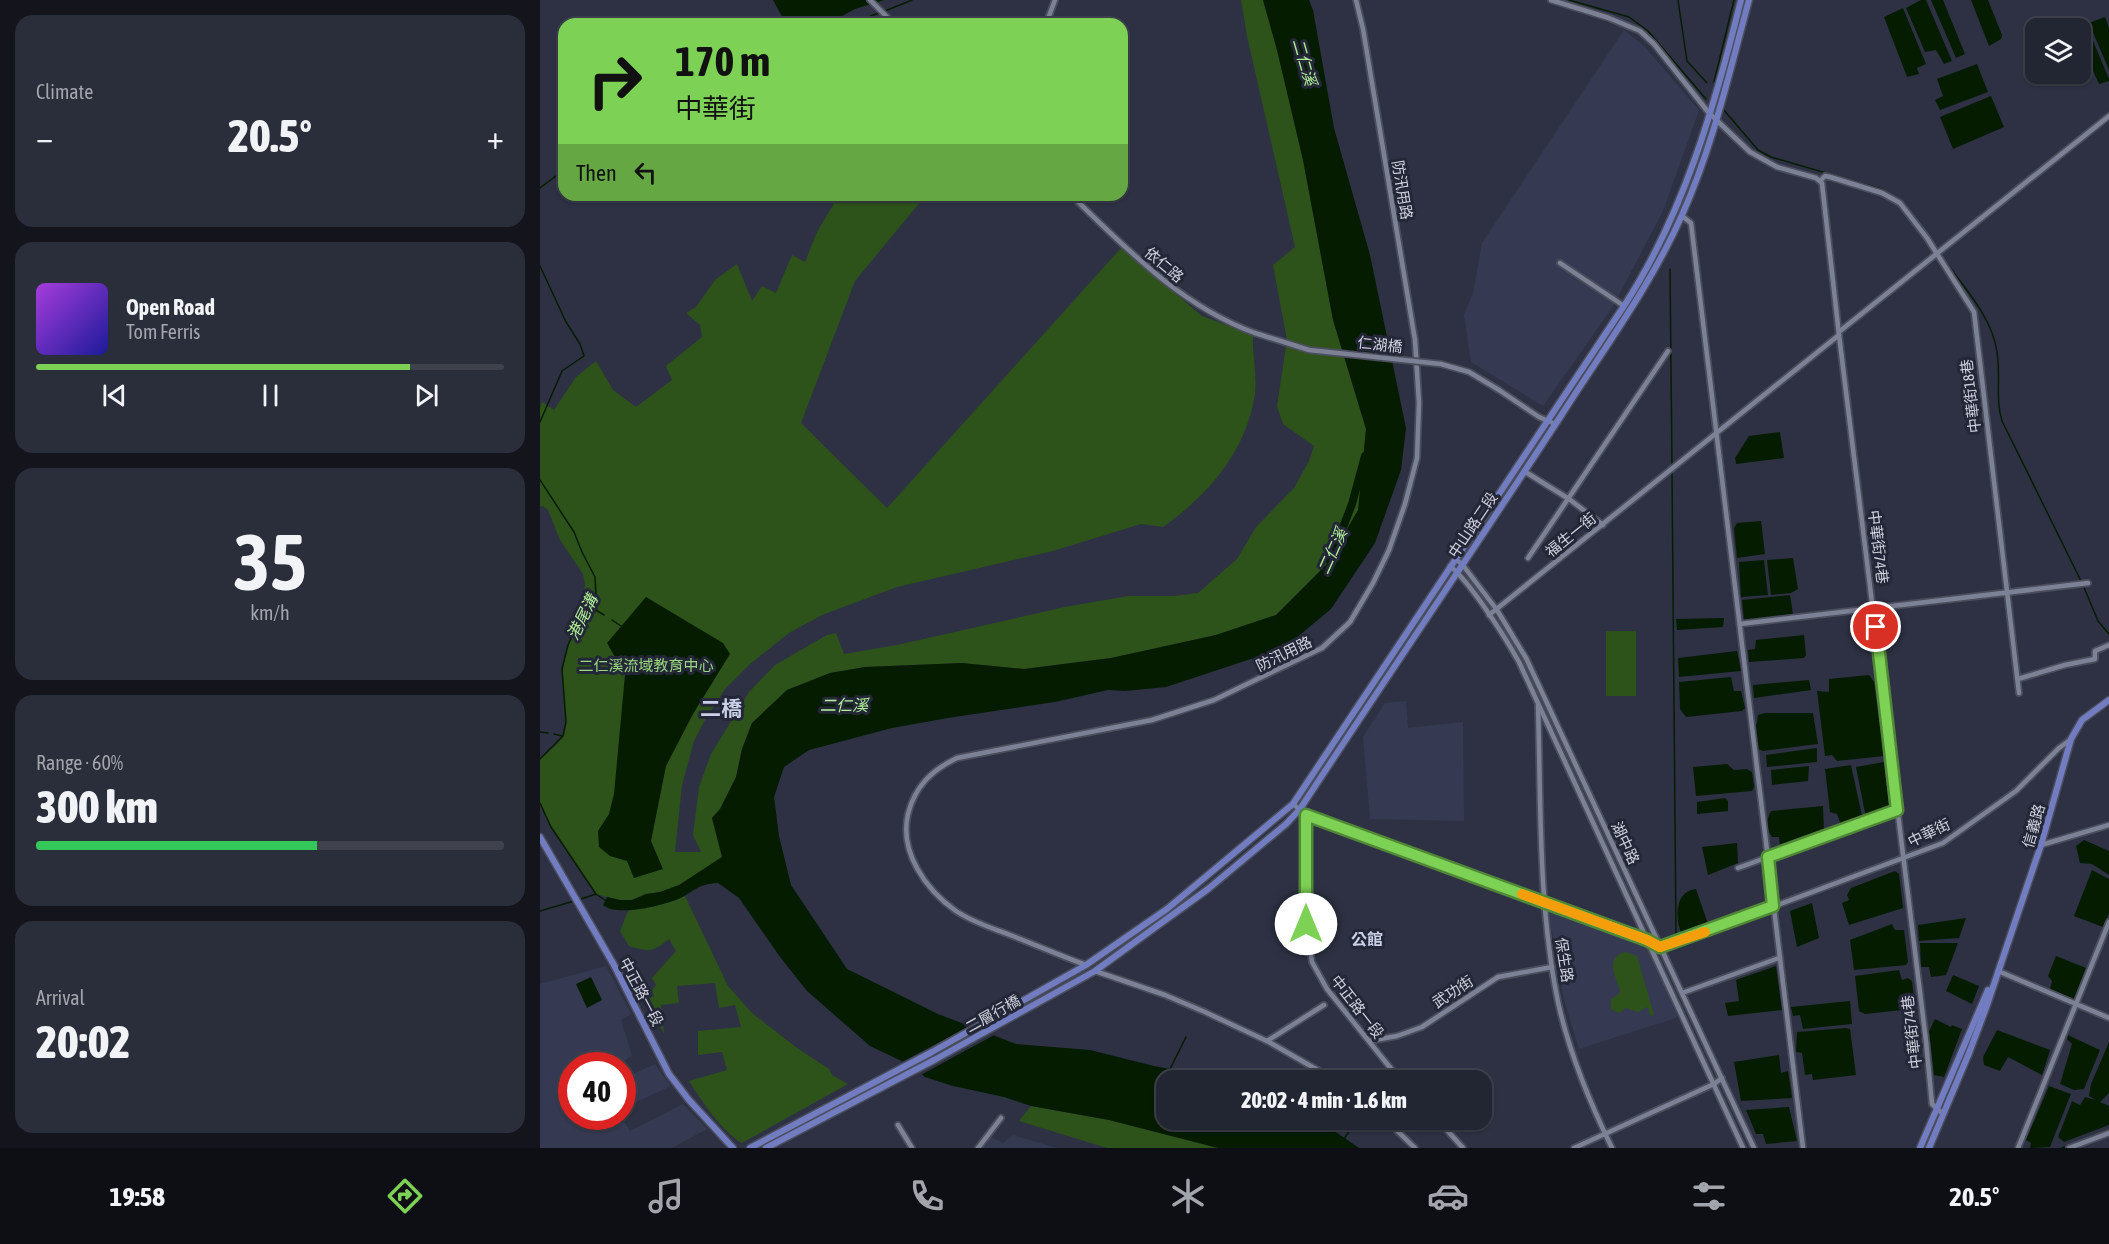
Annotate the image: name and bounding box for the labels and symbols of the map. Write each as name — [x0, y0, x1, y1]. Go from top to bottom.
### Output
water label: 二仁溪 — [1290, 36, 1321, 89]
street label: 防汛用路 — [1389, 159, 1416, 221]
street label: 依仁路 — [1142, 244, 1187, 286]
street label: 仁湖橋 — [1357, 334, 1403, 355]
street label: 中華街18巷 — [1958, 358, 1983, 434]
street label: 中山路二段 — [1445, 489, 1501, 561]
street label: 福生一街 — [1542, 509, 1599, 560]
street label: 中華街74巷 — [1866, 509, 1891, 585]
water label: 二仁溪 — [1314, 524, 1351, 577]
water label: 港尾溝 — [563, 590, 601, 643]
pin — [1850, 601, 1901, 652]
street label: 防汛用路 — [1253, 633, 1314, 674]
park label: 二仁溪流域教育中心 — [578, 657, 714, 674]
district label: 二橋 — [700, 696, 742, 720]
water label: 二仁溪 — [820, 696, 870, 714]
street label: 信義路 — [2019, 802, 2048, 850]
street label: 中華街 — [1905, 815, 1953, 850]
street label: 湖中路 — [1608, 819, 1643, 867]
position arrow — [1274, 892, 1338, 956]
district label: 公館 — [1351, 930, 1383, 948]
street label: 保生路 — [1553, 936, 1576, 983]
street label: 中正路一段 — [616, 955, 667, 1029]
street label: 中正路一段 — [1328, 972, 1387, 1041]
street label: 武功街 — [1429, 972, 1476, 1011]
street label: 二層行橋 — [962, 992, 1023, 1036]
street label: 中華街74巷 — [1899, 994, 1924, 1070]
speed limit sign: 40 — [558, 1052, 636, 1130]

